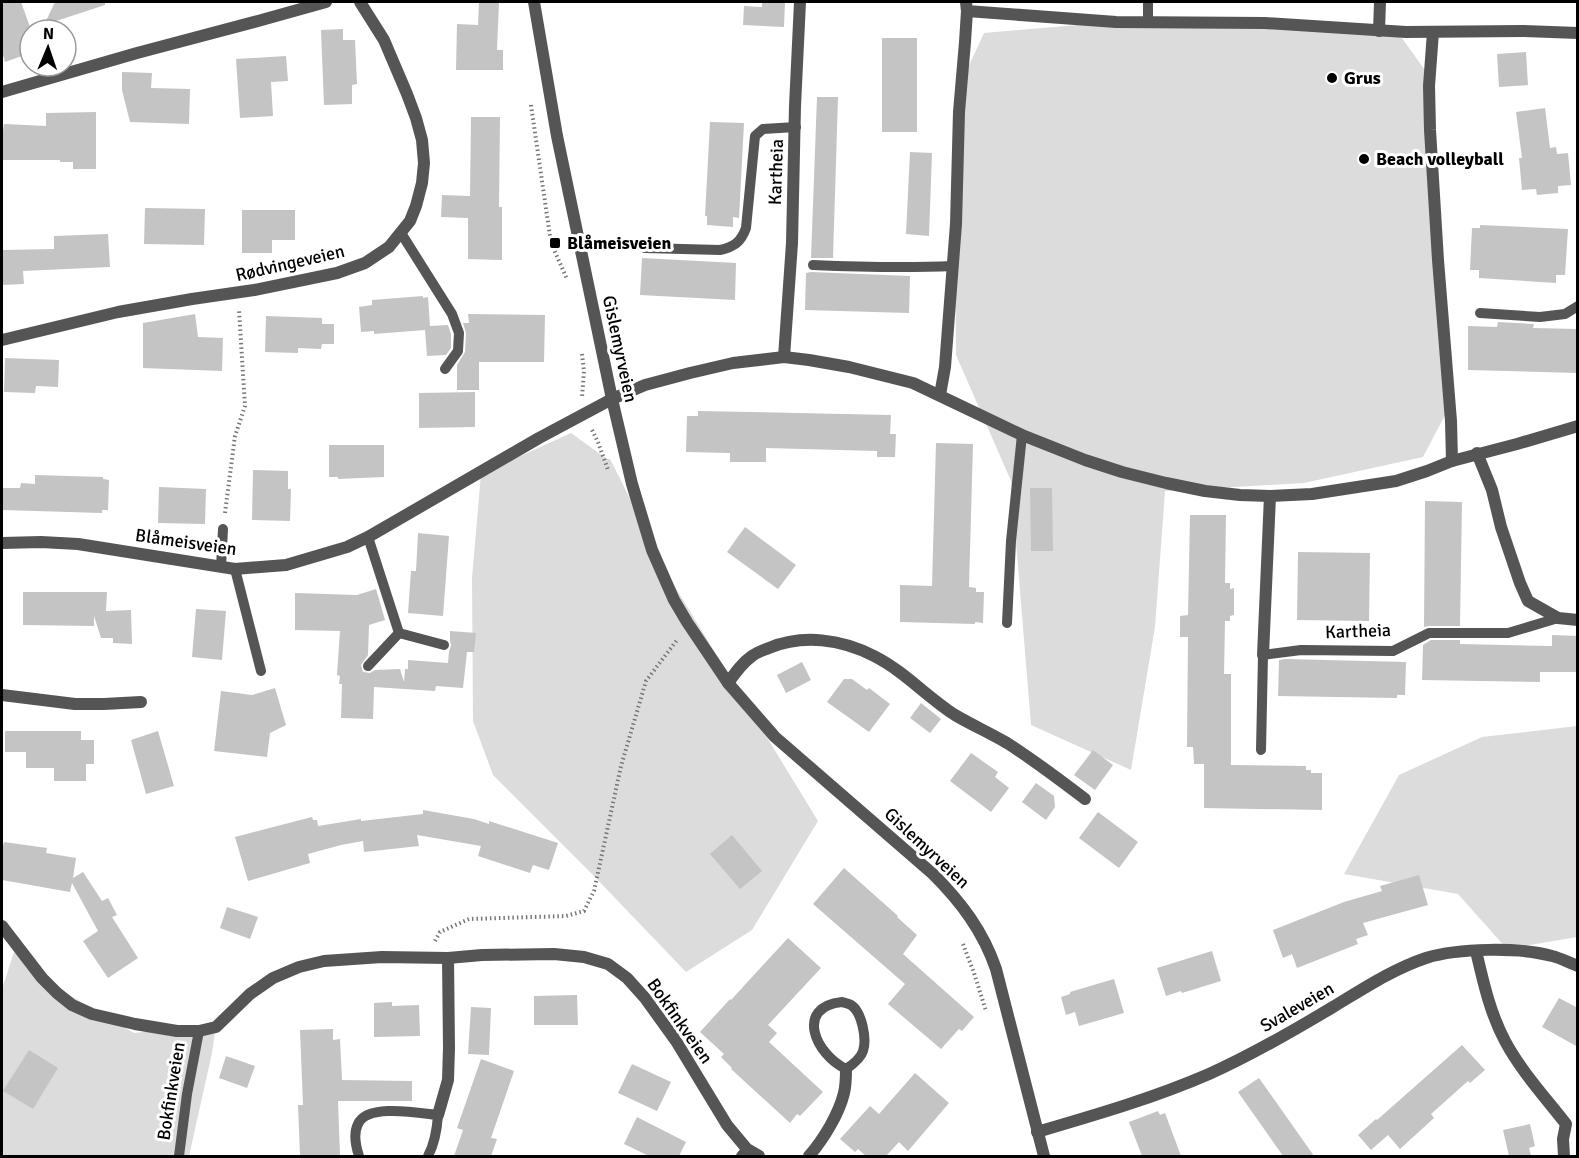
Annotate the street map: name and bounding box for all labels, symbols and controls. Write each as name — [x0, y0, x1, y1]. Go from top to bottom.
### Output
north arrow — [18, 18, 78, 78]
text: N — [43, 24, 54, 44]
place label: Grus — [1344, 67, 1381, 89]
marker: Grus — [1325, 71, 1339, 85]
street label: Kartheia — [764, 139, 788, 205]
place label: Beach volleyball — [1376, 148, 1504, 170]
marker: Beach volleyball — [1357, 152, 1371, 166]
place label: Blåmeisveien — [567, 232, 671, 254]
marker: Blåmeisveien — [548, 236, 562, 250]
street label: Rødvingeveien — [233, 240, 347, 286]
street label: Gislemyrveien — [598, 294, 642, 404]
street label: Blåmeisveien — [134, 524, 238, 560]
street label: Kartheia — [1325, 619, 1391, 643]
street label: Gislemyrveien — [880, 803, 974, 893]
street label: Bokfinkveien — [643, 974, 717, 1068]
street label: Svaleveien — [1256, 977, 1338, 1037]
street label: Bokfinkveien — [152, 1040, 190, 1142]

